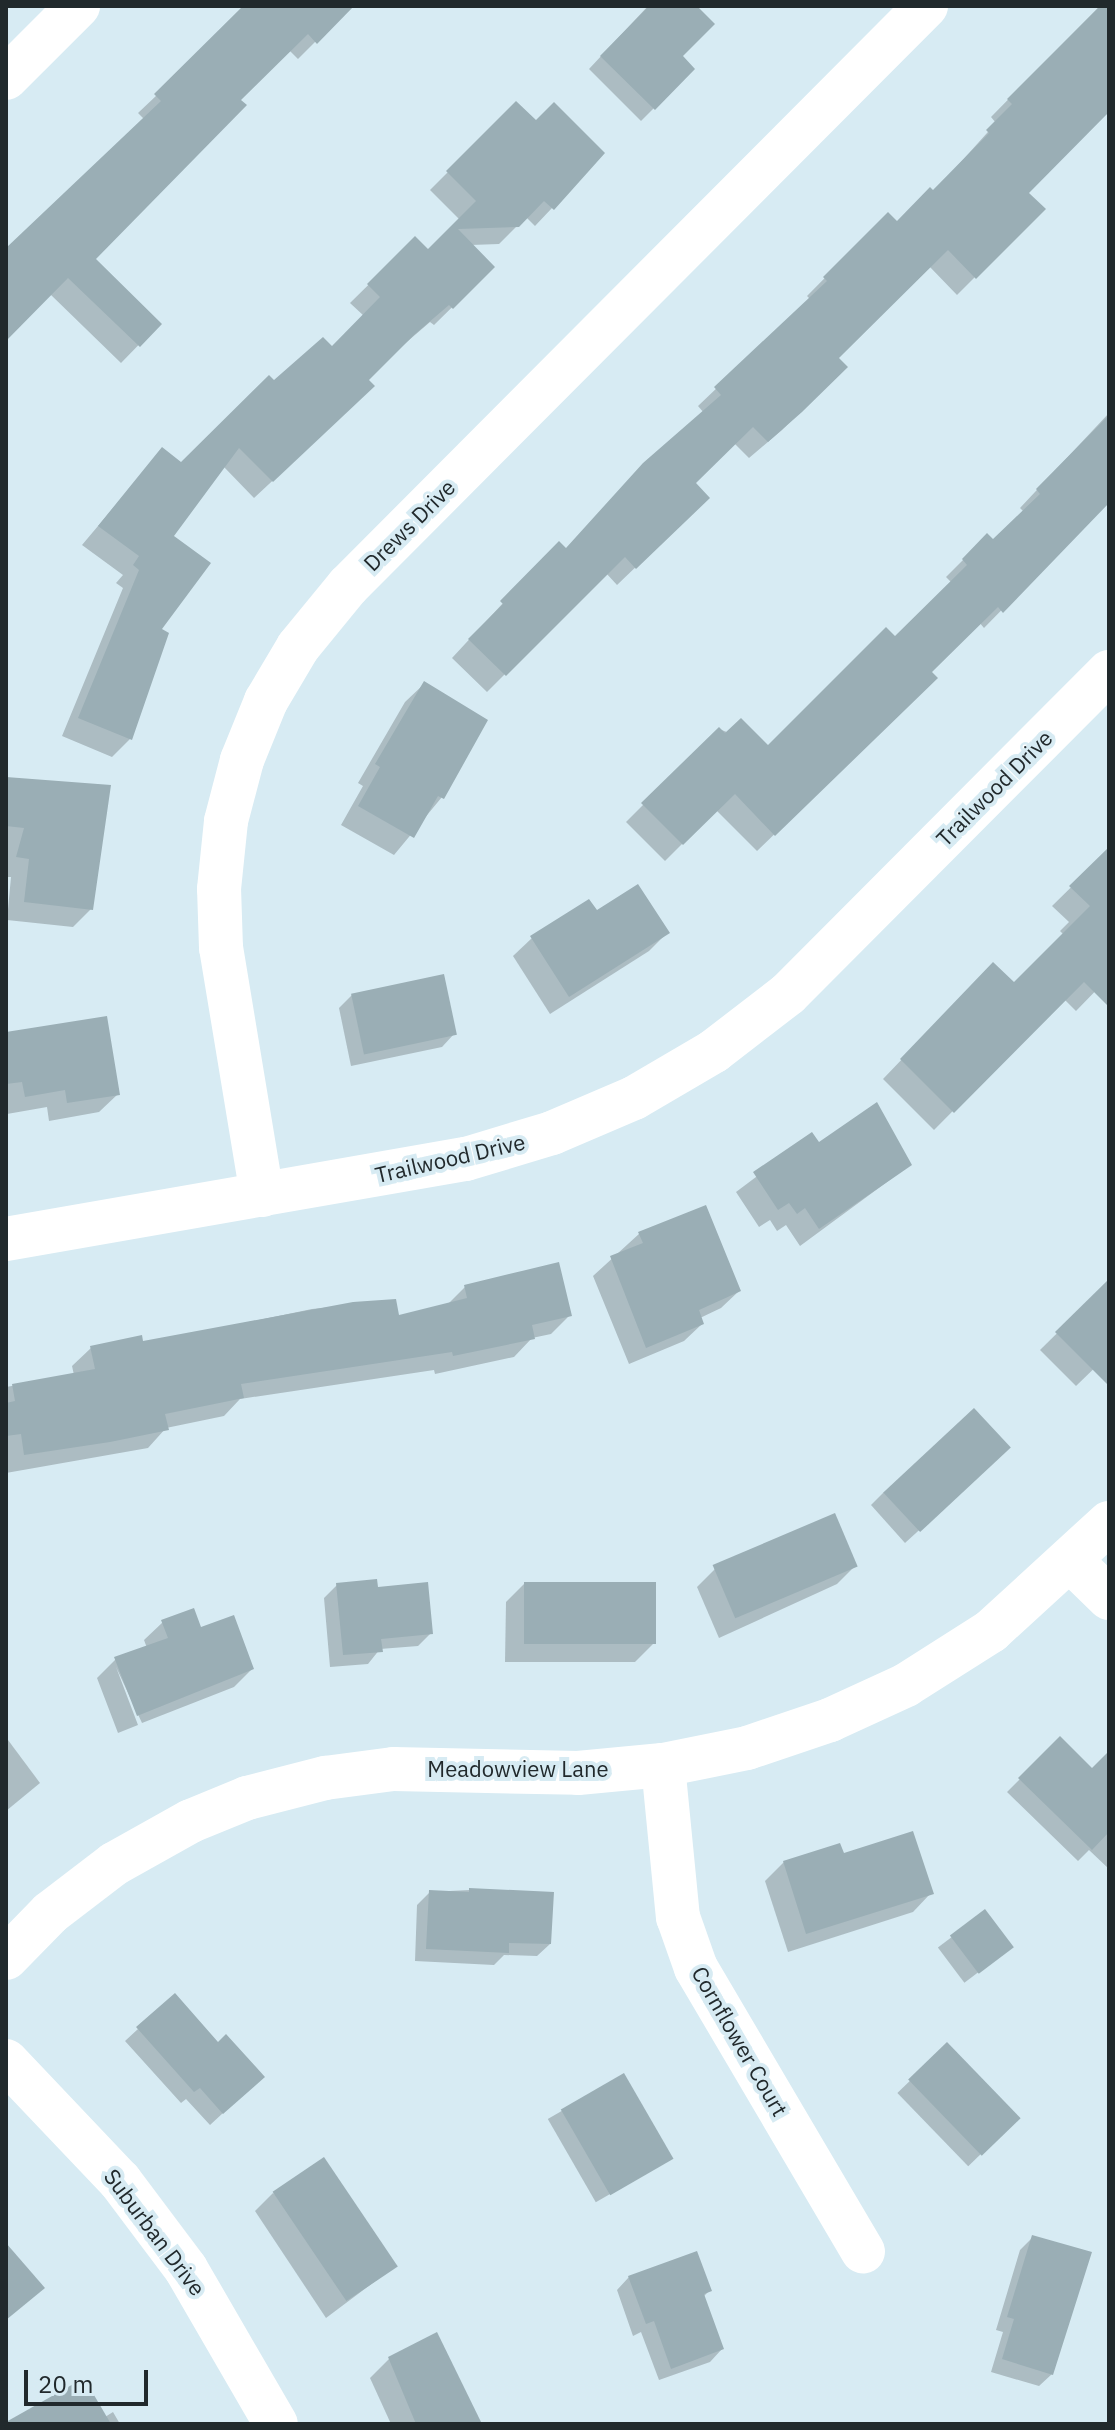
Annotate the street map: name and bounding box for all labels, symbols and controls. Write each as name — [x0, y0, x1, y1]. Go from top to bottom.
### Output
street label: Drews Drive — [358, 474, 460, 576]
street label: Trailwood Drive — [931, 725, 1057, 851]
street label: Trailwood Drive — [372, 1128, 528, 1188]
street label: Meadowview Lane — [427, 1756, 609, 1782]
street label: Cornflower Court — [686, 1961, 794, 2121]
street label: Suburban Drive — [99, 2163, 211, 2301]
scale bar — [28, 2354, 152, 2404]
text: 20 m — [38, 2368, 93, 2400]

